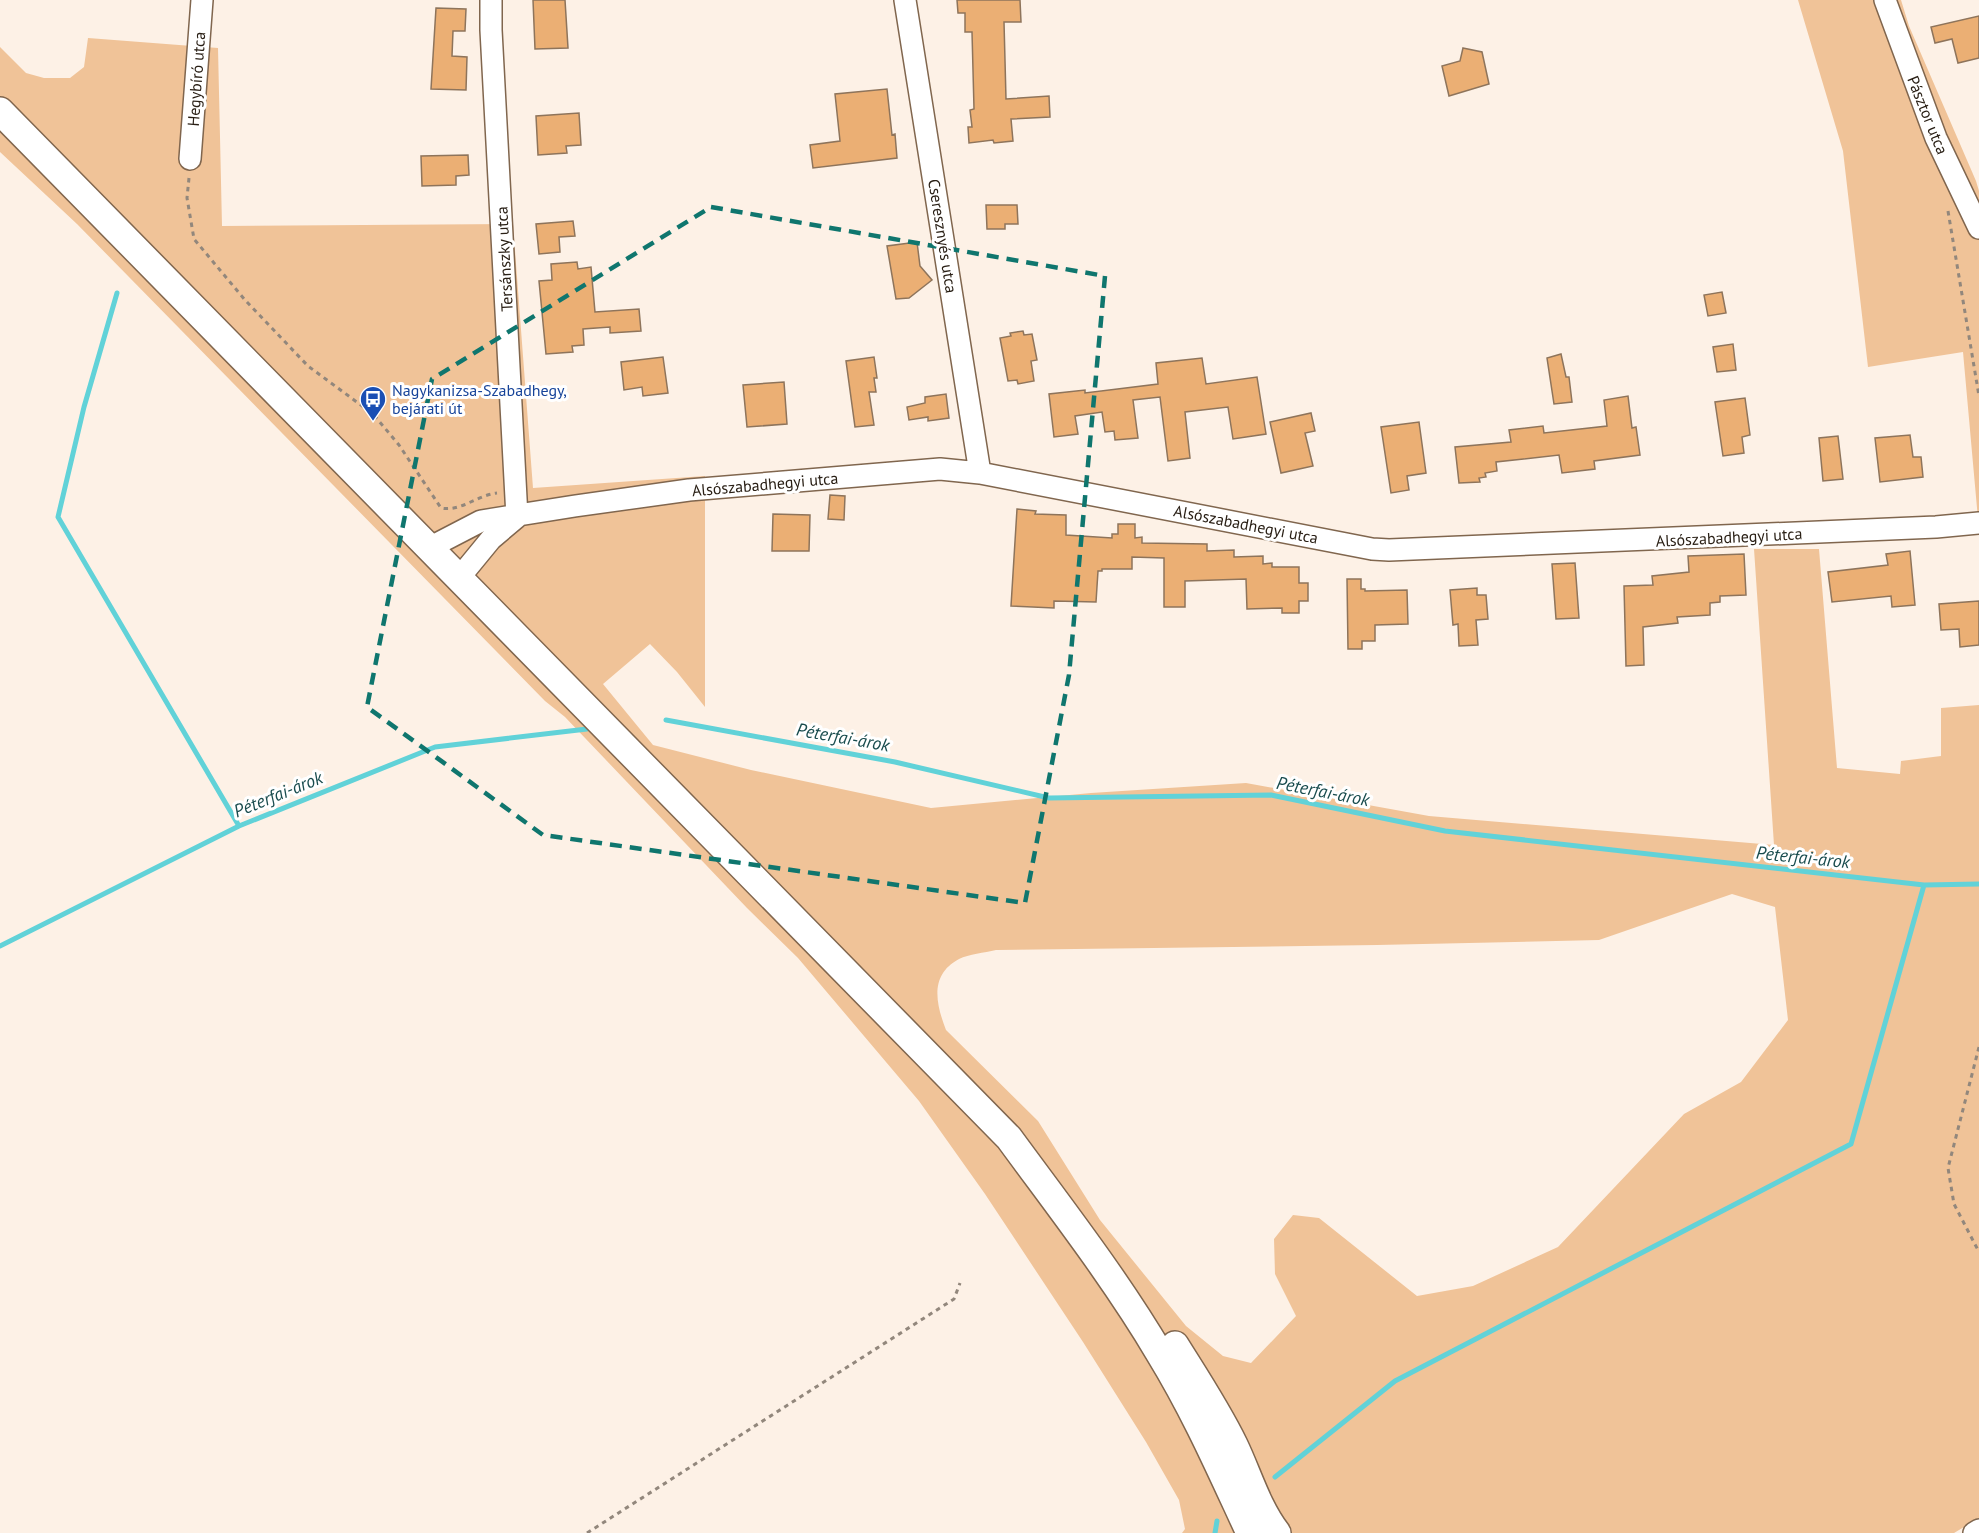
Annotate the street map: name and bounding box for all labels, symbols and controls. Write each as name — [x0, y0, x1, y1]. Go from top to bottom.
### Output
street label: Hegybíró utca — [183, 31, 209, 127]
street label: Pásztor utca — [1903, 73, 1953, 157]
street label: Cseresznyés utca — [924, 177, 962, 295]
street label: Tersánszky utca — [491, 206, 517, 312]
place label: Nagykanizsa-Szabadhegy, bejárati út — [392, 380, 567, 418]
bus stop icon: Nagykanizsa-Szabadhegy, bejárati út — [358, 384, 388, 422]
street label: Alsószabadhegyi utca — [691, 468, 839, 500]
street label: Alsószabadhegyi utca — [1172, 500, 1320, 548]
street label: Alsószabadhegyi utca — [1655, 523, 1803, 551]
water label: Péterfai-árok — [795, 718, 892, 757]
water label: Péterfai-árok — [230, 765, 327, 822]
water label: Péterfai-árok — [1275, 771, 1372, 811]
water label: Péterfai-árok — [1755, 841, 1852, 873]

